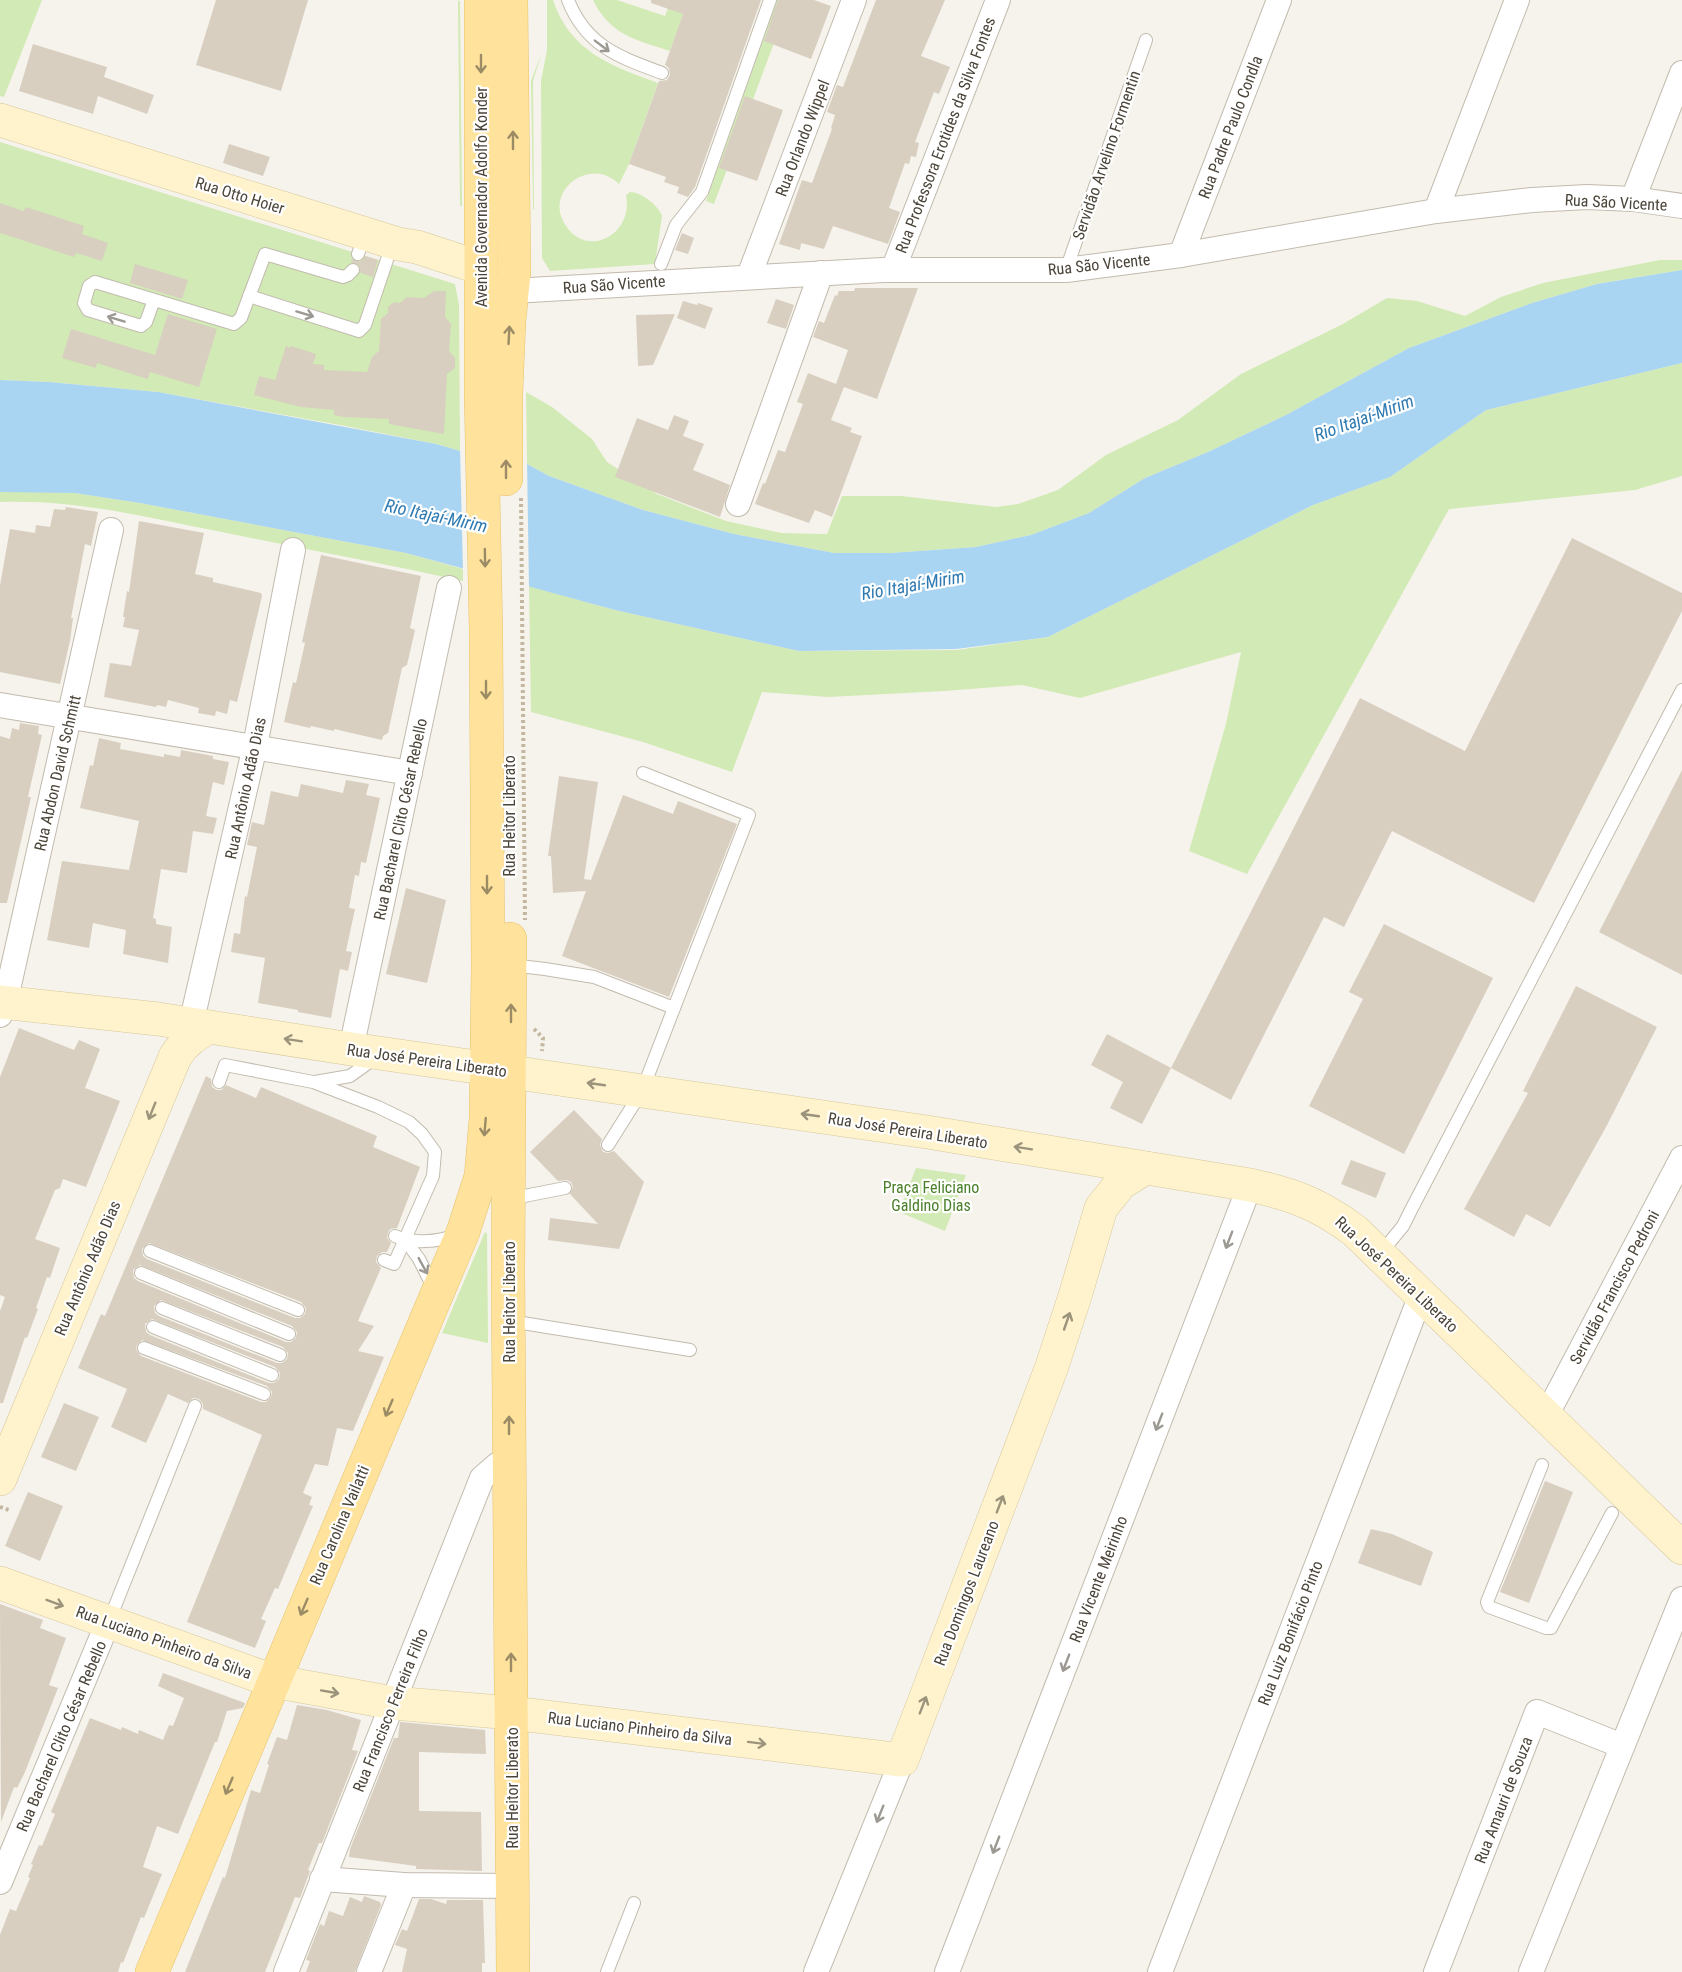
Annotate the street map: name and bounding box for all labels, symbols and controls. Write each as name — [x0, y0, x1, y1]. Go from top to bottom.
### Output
street label: Rua Professora Erotides da Silva Fontes — [892, 14, 999, 256]
one-way arrow — [594, 40, 610, 52]
street label: Rua Padre Paulo Condla — [1194, 53, 1266, 201]
one-way arrow — [475, 54, 487, 74]
street label: Servidão Arvelino Formentin — [1069, 68, 1144, 242]
street label: Rua Orlando Wippel — [771, 77, 833, 199]
street label: Avenida Governador Adolfo Konder — [472, 87, 491, 307]
one-way arrow — [507, 131, 519, 151]
street label: Rua Otto Hoier — [193, 173, 287, 218]
street label: Rua São Vicente — [1564, 190, 1668, 215]
street label: Rua São Vicente — [1047, 250, 1151, 279]
street label: Rua São Vicente — [562, 271, 666, 298]
one-way arrow — [295, 309, 314, 320]
one-way arrow — [107, 312, 126, 323]
one-way arrow — [503, 325, 514, 345]
water label: Rio Itajaí-Mirim — [1311, 390, 1416, 445]
one-way arrow — [500, 459, 512, 479]
water label: Rio Itajaí-Mirim — [383, 494, 489, 537]
one-way arrow — [479, 547, 491, 567]
water label: Rio Itajaí-Mirim — [860, 565, 966, 604]
one-way arrow — [480, 680, 492, 700]
street label: Rua Abdon David Schmitt — [30, 693, 85, 853]
street label: Rua Antônio Adão Dias — [221, 715, 270, 861]
street label: Rua Bacharel Clito César Rebello — [370, 716, 431, 922]
street label: Rua Heitor Liberato — [500, 755, 519, 877]
one-way arrow — [481, 875, 493, 895]
one-way arrow — [505, 1004, 517, 1024]
one-way arrow — [283, 1035, 303, 1046]
street label: Rua José Pereira Liberato — [346, 1040, 508, 1081]
one-way arrow — [587, 1079, 607, 1090]
one-way arrow — [146, 1101, 157, 1120]
street label: Rua José Pereira Liberato — [827, 1108, 989, 1152]
one-way arrow — [801, 1110, 820, 1121]
one-way arrow — [479, 1116, 490, 1136]
one-way arrow — [1014, 1143, 1034, 1154]
park label: Praça Feliciano Galdino Dias — [883, 1178, 979, 1215]
street label: Rua Antônio Adão Dias — [50, 1198, 124, 1338]
street label: Servidão Francisco Pedroni — [1566, 1207, 1663, 1368]
street label: Rua José Pereira Liberato — [1331, 1212, 1462, 1336]
one-way arrow — [1223, 1230, 1234, 1249]
street label: Rua Heitor Liberato — [500, 1241, 519, 1363]
one-way arrow — [418, 1257, 429, 1275]
one-way arrow — [1063, 1312, 1074, 1331]
one-way arrow — [383, 1398, 394, 1417]
one-way arrow — [1152, 1412, 1163, 1431]
one-way arrow — [503, 1415, 515, 1435]
street label: Rua Carolina Vailatti — [306, 1463, 373, 1588]
one-way arrow — [995, 1495, 1006, 1513]
street label: Rua Vicente Meirinho — [1066, 1513, 1131, 1645]
street label: Rua Domingos Laureano — [930, 1518, 1003, 1668]
street label: Rua Luiz Bonifácio Pinto — [1254, 1558, 1327, 1708]
one-way arrow — [298, 1597, 309, 1615]
one-way arrow — [45, 1598, 64, 1609]
street label: Rua Luciano Pinheiro da Silva — [73, 1602, 254, 1683]
street label: Rua Francisco Ferreira Filho — [349, 1626, 432, 1795]
street label: Rua Bacharel Clito César Rebello — [13, 1638, 110, 1835]
one-way arrow — [505, 1652, 517, 1672]
one-way arrow — [1060, 1653, 1071, 1672]
one-way arrow — [320, 1686, 340, 1697]
one-way arrow — [918, 1697, 929, 1715]
street label: Rua Luciano Pinheiro da Silva — [547, 1708, 733, 1749]
street label: Rua Heitor Liberato — [503, 1727, 522, 1849]
street label: Rua Amauri de Souza — [1471, 1734, 1536, 1866]
one-way arrow — [747, 1737, 767, 1748]
one-way arrow — [223, 1777, 234, 1795]
one-way arrow — [874, 1805, 885, 1823]
one-way arrow — [989, 1835, 1000, 1853]

